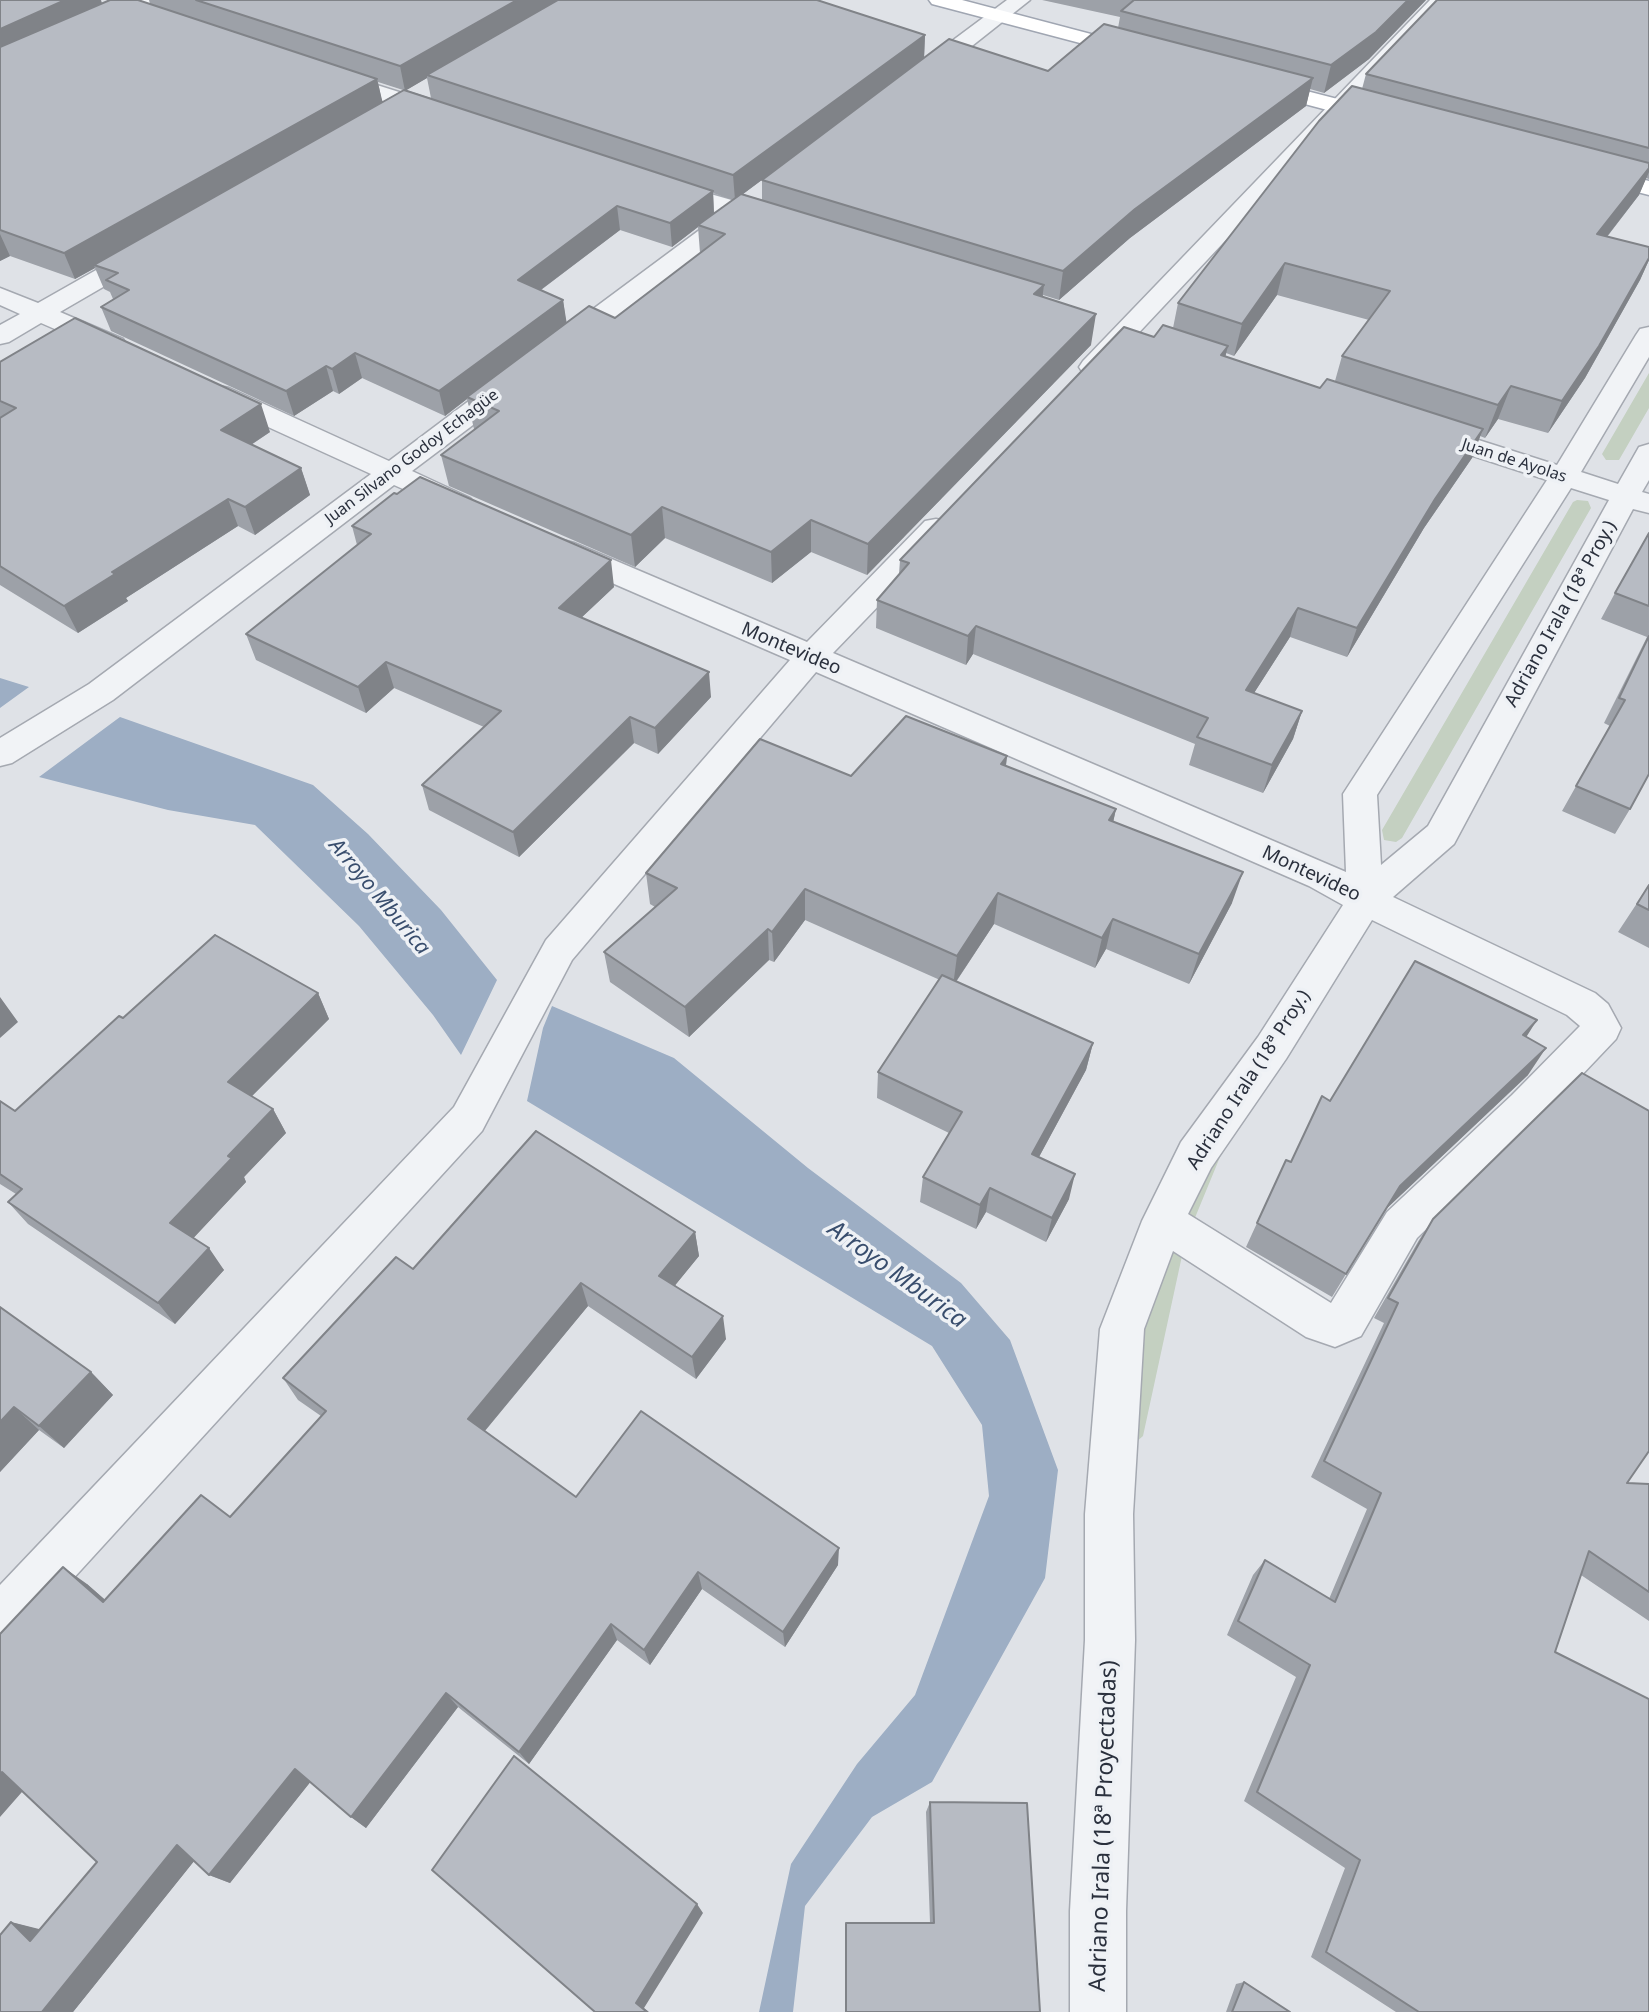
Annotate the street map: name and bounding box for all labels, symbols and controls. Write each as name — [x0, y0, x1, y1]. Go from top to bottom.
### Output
street label: Juan Silvano Godoy Echagüe — [321, 385, 503, 529]
street label: Juan de Ayolas — [1459, 435, 1569, 487]
street label: Adriano Irala (18ª Proy.) — [1500, 517, 1622, 711]
street label: Montevideo — [738, 618, 844, 680]
water label: Arroyo Mburica — [323, 834, 435, 960]
street label: Montevideo — [1258, 841, 1364, 907]
street label: Adriano Irala (18ª Proy.) — [1182, 986, 1316, 1174]
water label: Arroyo Mburica — [822, 1215, 972, 1335]
street label: Adriano Irala (18ª Proyectadas) — [1084, 1660, 1124, 1992]

